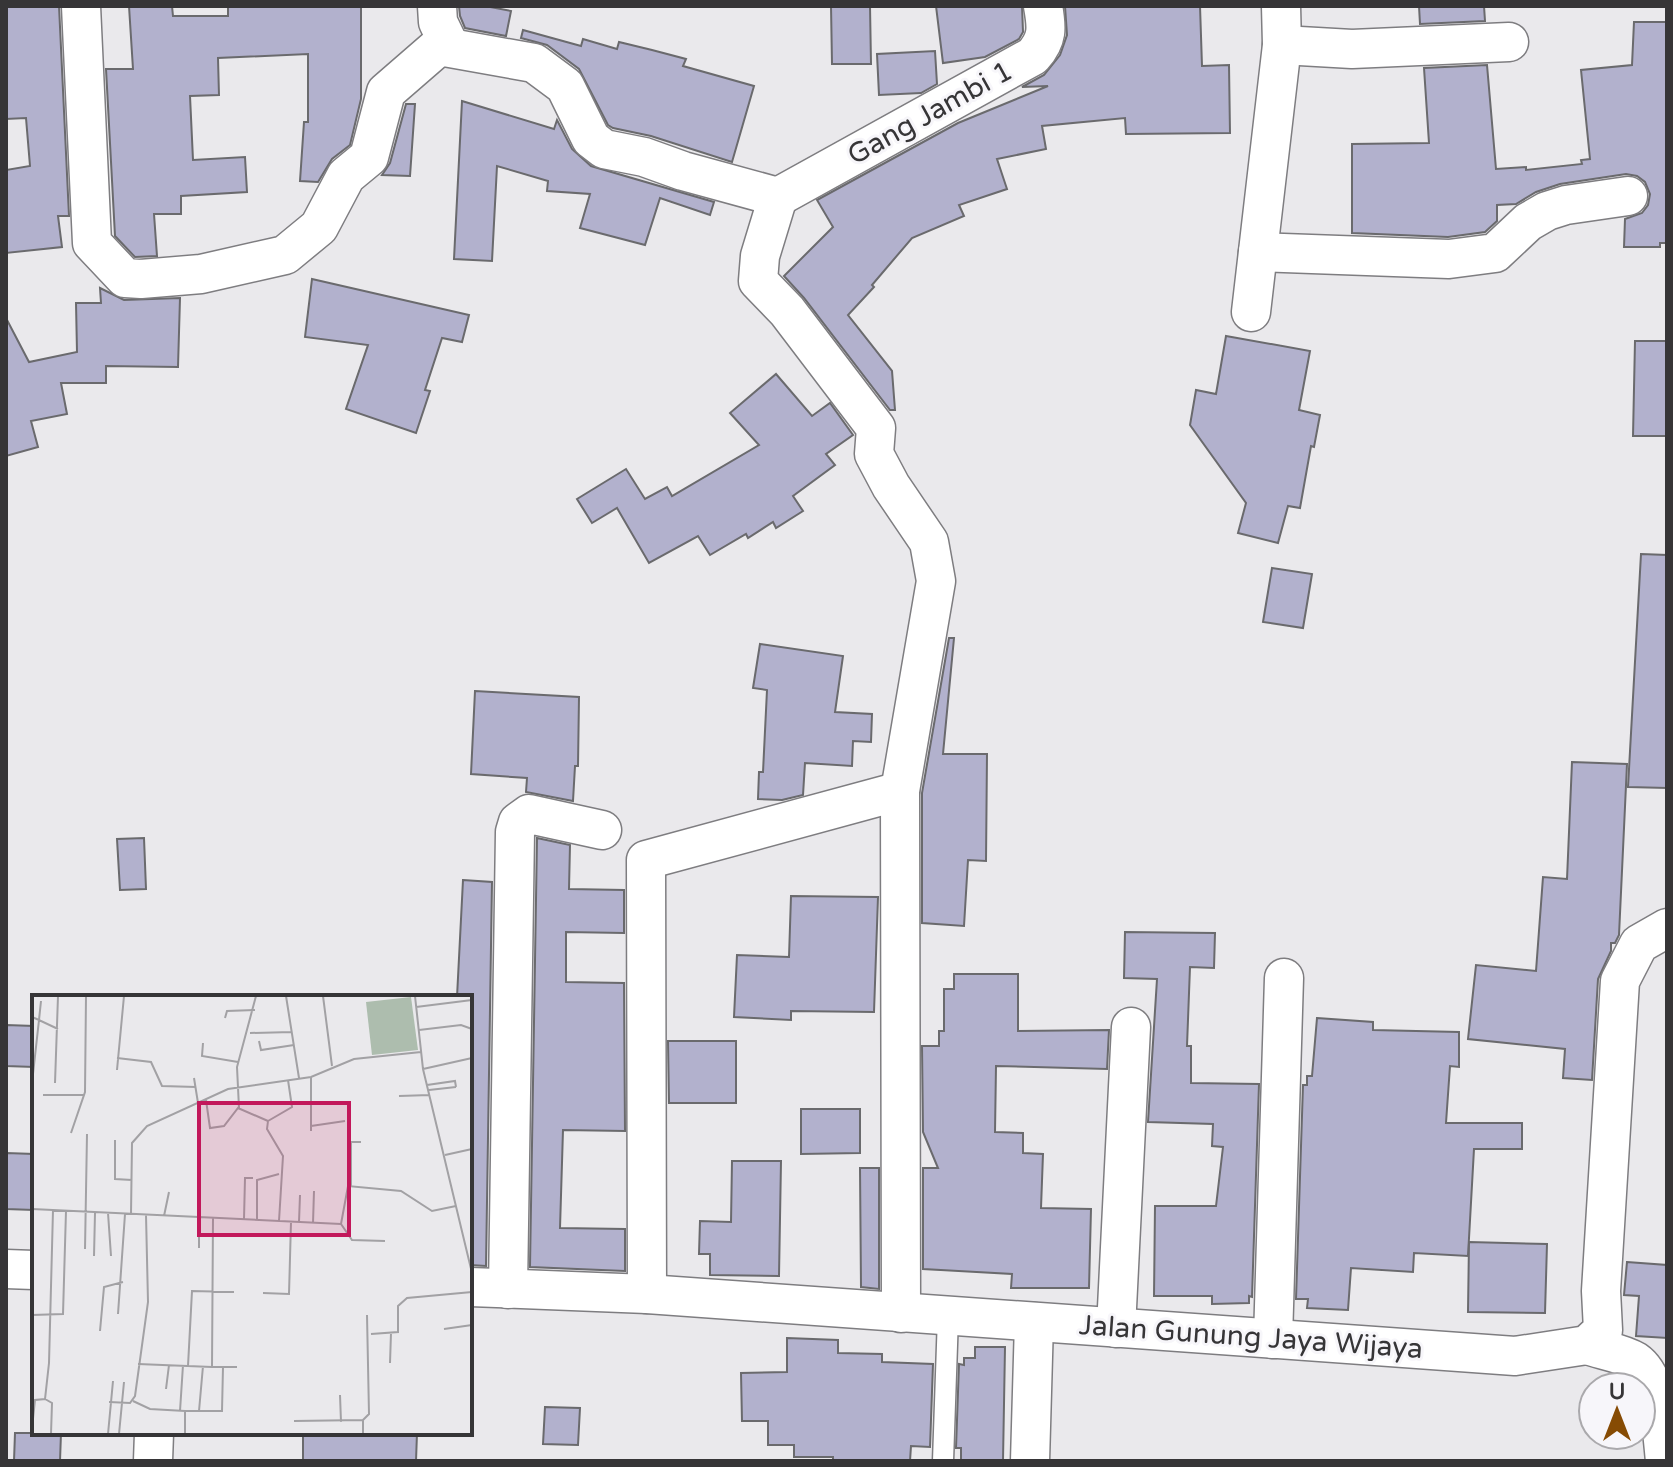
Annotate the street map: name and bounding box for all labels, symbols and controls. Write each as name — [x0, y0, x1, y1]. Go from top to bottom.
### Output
street label: Gang Jambi 1 — [842, 54, 1018, 172]
inset map — [32, 995, 472, 1435]
street label: Jalan Gunung Jaya Wijaya — [1078, 1308, 1424, 1366]
north arrow — [1577, 1371, 1657, 1451]
text: U — [1609, 1379, 1625, 1405]

